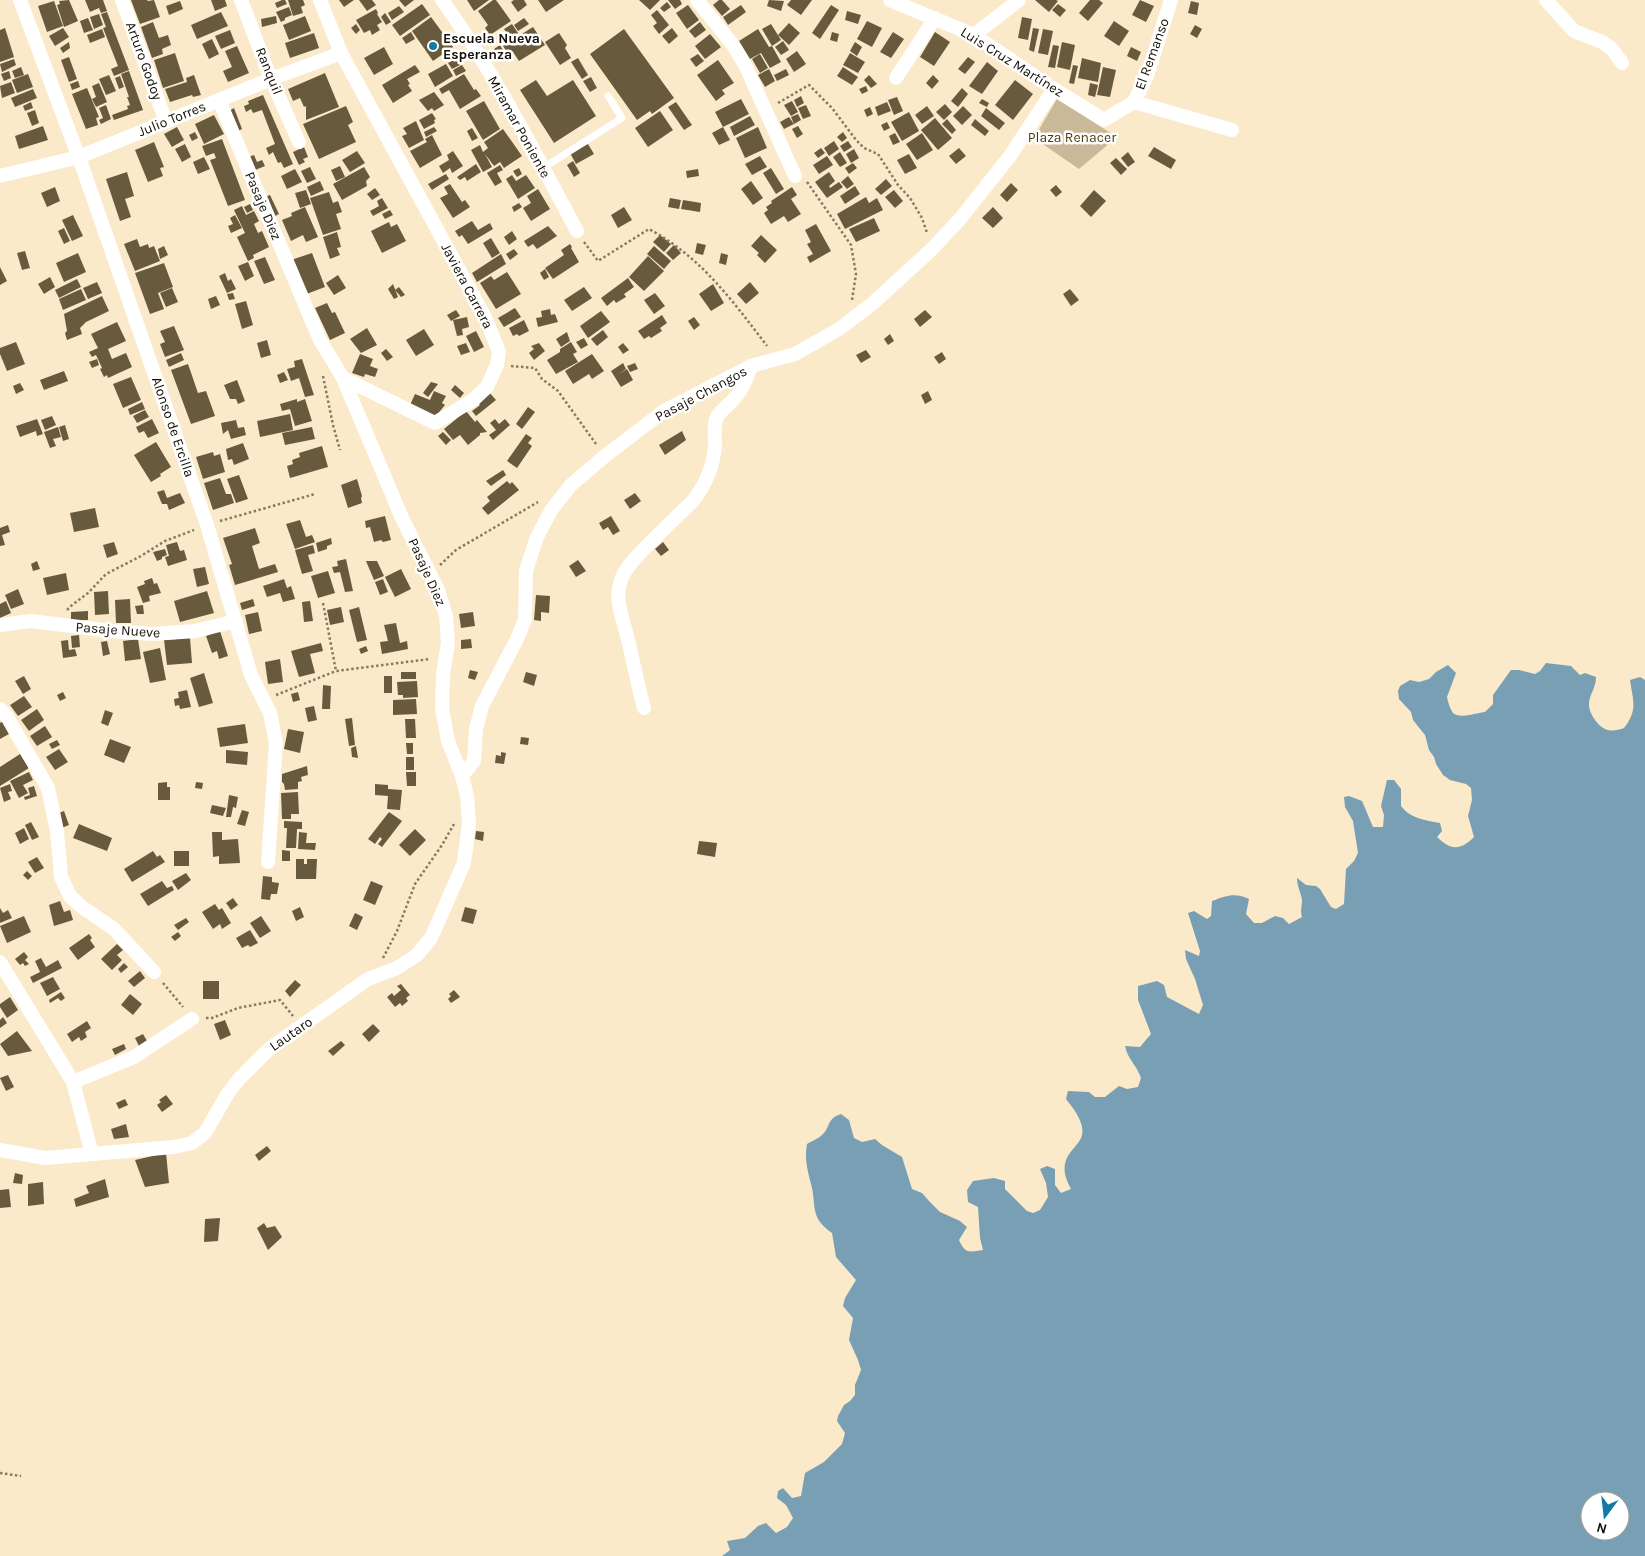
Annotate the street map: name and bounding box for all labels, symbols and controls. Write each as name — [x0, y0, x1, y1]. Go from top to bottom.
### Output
street label: El Remanso — [1131, 16, 1173, 92]
street label: Arturo Godoy — [122, 20, 166, 103]
street label: Luis Cruz Martínez — [957, 23, 1067, 101]
place label: Escuela Nueva Esperanza — [443, 30, 540, 63]
marker: Escuela Nueva Esperanza — [427, 40, 439, 52]
street label: Ranquil — [252, 45, 286, 97]
street label: Miramar Poniente — [484, 73, 554, 181]
street label: Julio Torres — [136, 98, 208, 140]
park label: Plaza Renacer — [1028, 129, 1117, 146]
street label: Pasaje Diez — [241, 169, 285, 243]
street label: Javiera Carrera — [437, 240, 497, 332]
street label: Pasaje Changos — [652, 363, 750, 425]
street label: Alonso de Ercilla — [148, 375, 198, 479]
street label: Pasaje Diez — [404, 535, 450, 609]
street label: Pasaje Nueve — [75, 619, 161, 641]
street label: Lautaro — [266, 1013, 316, 1055]
north arrow — [1580, 1491, 1630, 1541]
text: N — [1595, 1519, 1609, 1538]

